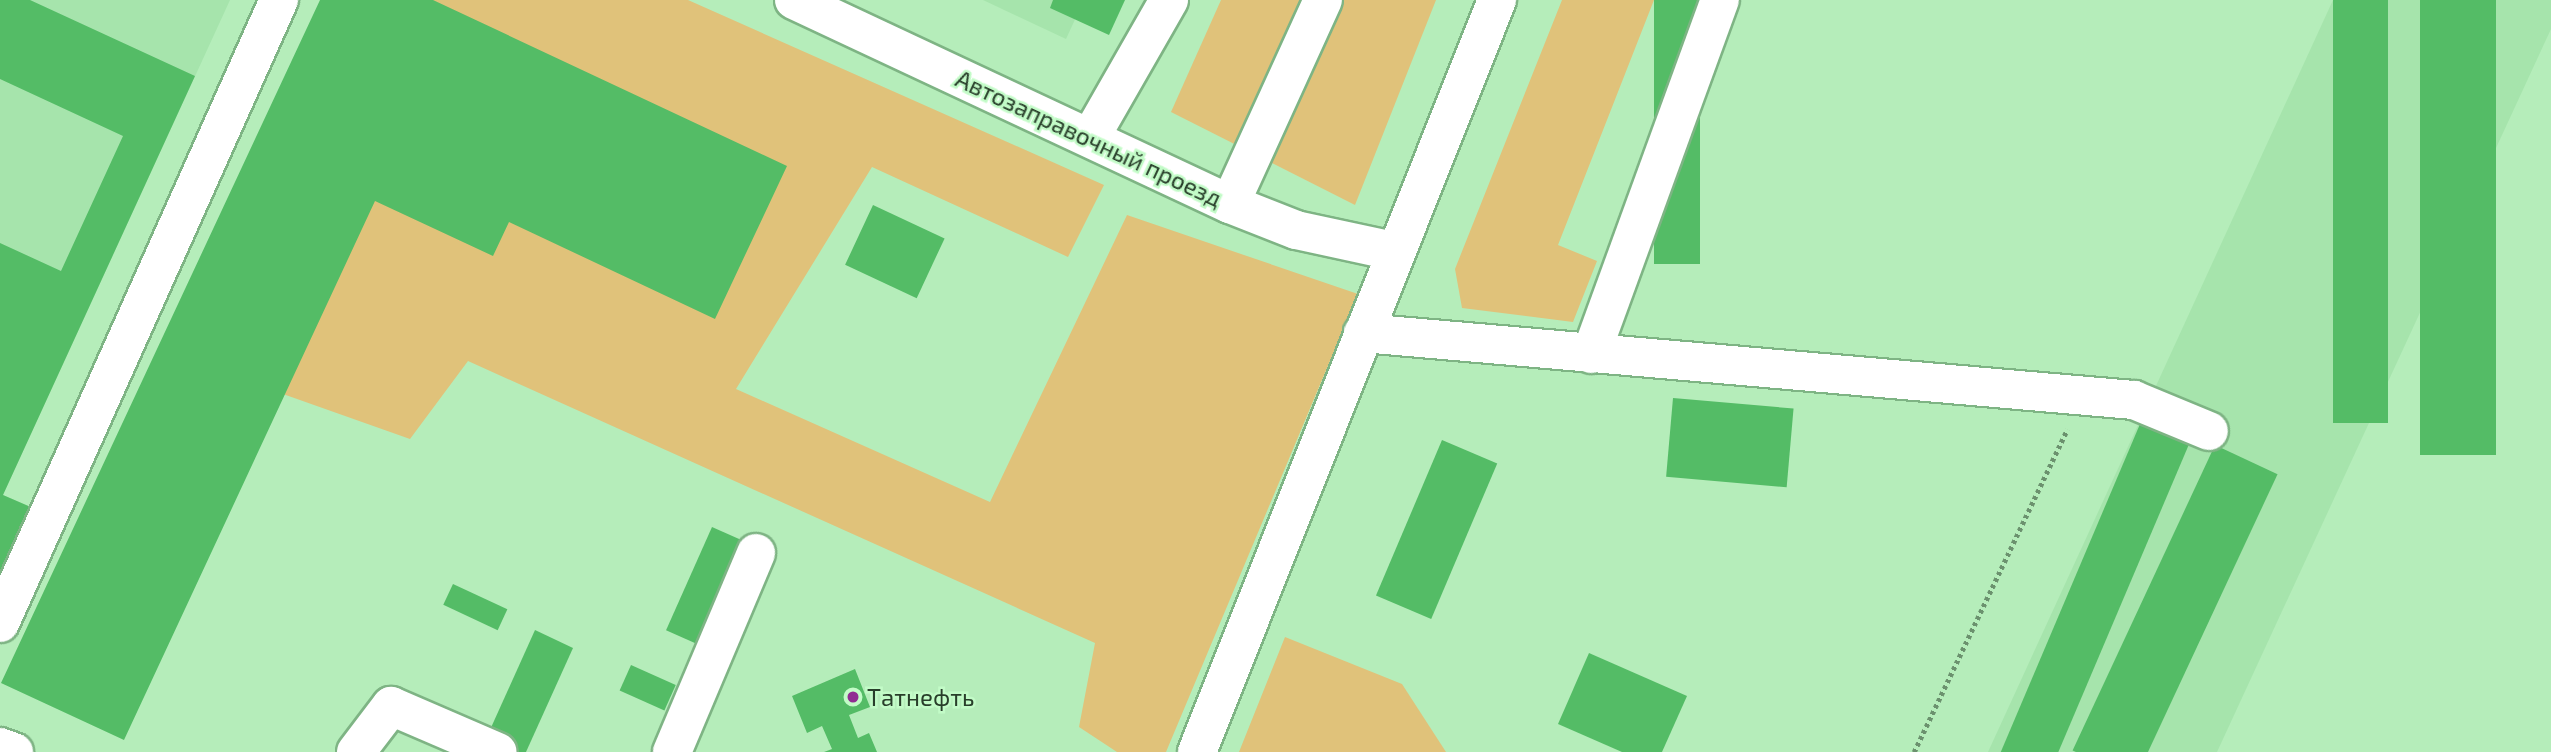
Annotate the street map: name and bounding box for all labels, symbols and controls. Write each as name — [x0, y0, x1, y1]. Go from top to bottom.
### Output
street label: Автозаправочный проезд — [951, 64, 1227, 212]
place label: Татнефть — [867, 683, 974, 711]
marker: Татнефть — [845, 689, 861, 705]

